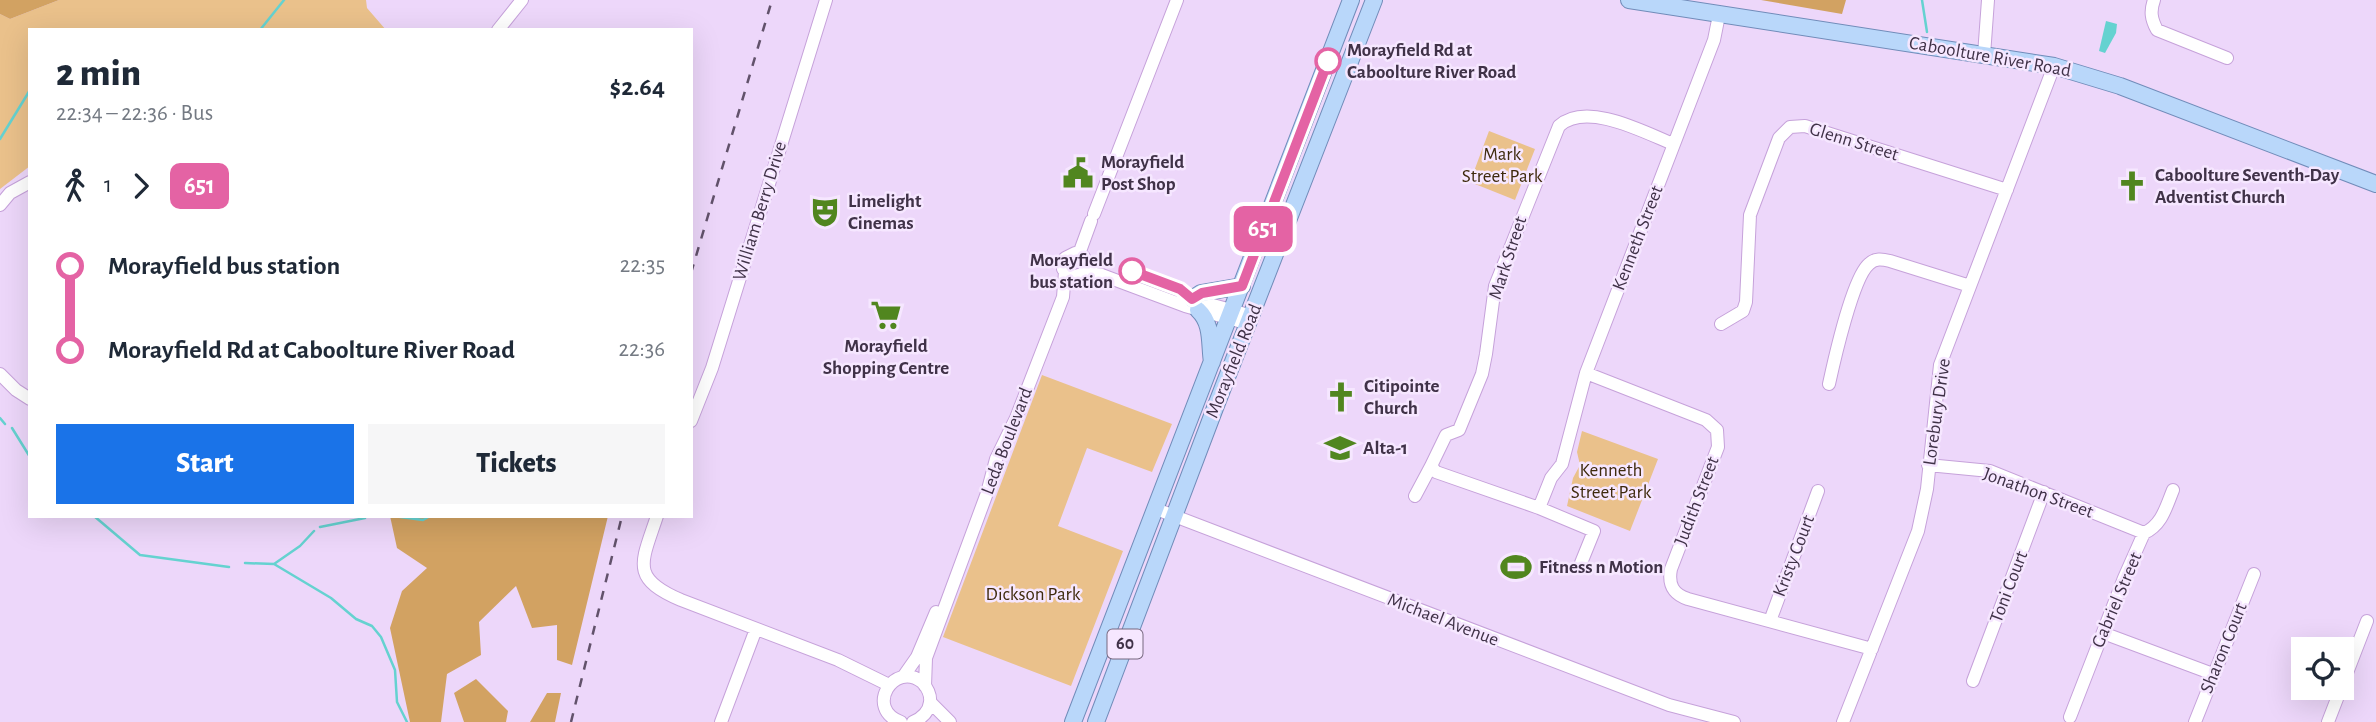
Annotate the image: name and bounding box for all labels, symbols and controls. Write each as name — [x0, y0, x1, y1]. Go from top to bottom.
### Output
street label: Caboolture River Road — [1908, 33, 2073, 81]
place label: Morayfield Rd at Caboolture River Road — [1347, 41, 1516, 82]
marker: Morayfield Rd at Caboolture River Road — [1315, 48, 1341, 74]
text: 2 min — [56, 55, 141, 93]
text: $2.64 — [609, 74, 665, 100]
text: 22:34 – 22:36 · Bus — [56, 102, 213, 125]
street label: Glenn Street — [1807, 119, 1901, 165]
street label: William Berry Drive — [730, 139, 790, 283]
park label: Mark Street Park — [1462, 145, 1543, 186]
place label: Morayfield Post Shop — [1101, 153, 1184, 194]
public building icon: Morayfield Post Shop — [1061, 156, 1095, 190]
place label: Caboolture Seventh-Day Adventist Church — [2155, 166, 2340, 207]
icon: walk — [56, 167, 94, 205]
icon: forward — [122, 167, 160, 205]
church icon: Caboolture Seventh-Day Adventist Church — [2115, 169, 2149, 203]
text: 1 — [104, 174, 112, 197]
text: 651 — [184, 174, 215, 198]
street label: Kenneth Street — [1609, 183, 1667, 293]
place label: Limelight Cinemas — [848, 192, 922, 233]
theatre icon: Limelight Cinemas — [808, 195, 842, 229]
line badge: 651 — [1223, 206, 1303, 252]
street label: Mark Street — [1486, 214, 1530, 302]
text: 651 — [1248, 217, 1278, 241]
place label: Morayfield bus station — [1029, 251, 1113, 292]
text: Morayfield bus station — [108, 253, 340, 279]
text: 22:35 — [620, 254, 665, 277]
marker: Morayfield bus station — [1119, 258, 1145, 284]
supermarket icon: Morayfield Shopping Centre — [869, 298, 903, 332]
street label: Morayfield Road — [1203, 301, 1266, 421]
text: Morayfield Rd at Caboolture River Road — [108, 337, 515, 363]
place label: Morayfield Shopping Centre — [823, 337, 949, 378]
text: 22:36 — [619, 338, 665, 361]
street label: Lorebury Drive — [1920, 357, 1954, 467]
place label: Citipointe Church — [1364, 377, 1440, 418]
church icon: Citipointe Church — [1324, 380, 1358, 414]
street label: Leda Boulevard — [978, 385, 1036, 497]
button: Start — [56, 424, 354, 504]
button: Tickets — [368, 424, 665, 504]
school or university icon: Alta-1 — [1323, 431, 1357, 465]
place label: Alta-1 — [1363, 439, 1408, 458]
street label: Judith Street — [1671, 454, 1723, 548]
park label: Kenneth Street Park — [1571, 461, 1652, 502]
street label: Jonathon Street — [1980, 464, 2096, 522]
street label: Kristy Court — [1770, 513, 1818, 599]
street label: Toni Court — [1987, 548, 2031, 626]
sports icon: Fitness n Motion — [1499, 550, 1533, 584]
street label: Gabriel Street — [2088, 550, 2146, 650]
place label: Fitness n Motion — [1539, 558, 1663, 577]
park label: Dickson Park — [986, 585, 1081, 604]
street label: Michael Avenue — [1385, 590, 1501, 650]
street label: Sharon Court — [2197, 600, 2251, 696]
road number: 60 — [1108, 630, 1142, 658]
map controls — [2291, 637, 2354, 700]
button: locate — [2291, 637, 2354, 700]

